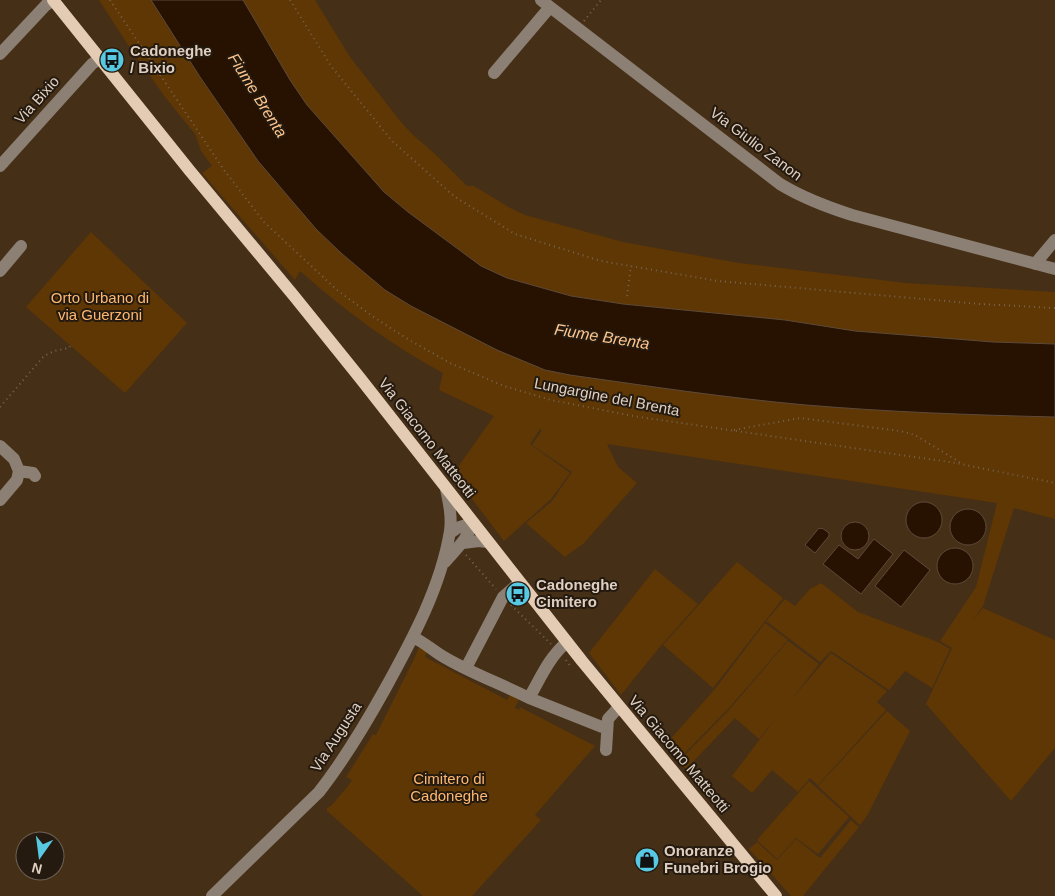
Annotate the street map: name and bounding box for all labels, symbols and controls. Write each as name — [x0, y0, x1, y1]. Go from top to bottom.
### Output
place label: Cadoneghe / Bixio — [130, 42, 212, 76]
bus stop icon: Cadoneghe / Bixio — [99, 47, 125, 73]
water label: Fiume Brenta — [225, 50, 290, 141]
street label: Via Bixio — [11, 72, 62, 127]
street label: Via Giulio Zanon — [707, 104, 806, 184]
park label: Orto Urbano di via Guerzoni — [51, 289, 149, 323]
water label: Fiume Brenta — [553, 321, 651, 352]
street label: Via Giacomo Matteotti — [375, 374, 479, 501]
street label: Lungargine del Brenta — [533, 374, 682, 419]
place label: Cadoneghe Cimitero — [536, 576, 618, 610]
bus stop icon: Cadoneghe Cimitero — [505, 581, 531, 607]
street label: Via Giacomo Matteotti — [626, 692, 733, 816]
street label: Via Augusta — [307, 698, 365, 775]
park label: Cimitero di Cadoneghe — [410, 770, 488, 804]
north arrow — [15, 831, 65, 881]
place label: Onoranze Funebri Brogio — [664, 842, 772, 876]
shop icon: Onoranze Funebri Brogio — [634, 847, 660, 873]
text: N — [30, 860, 44, 878]

